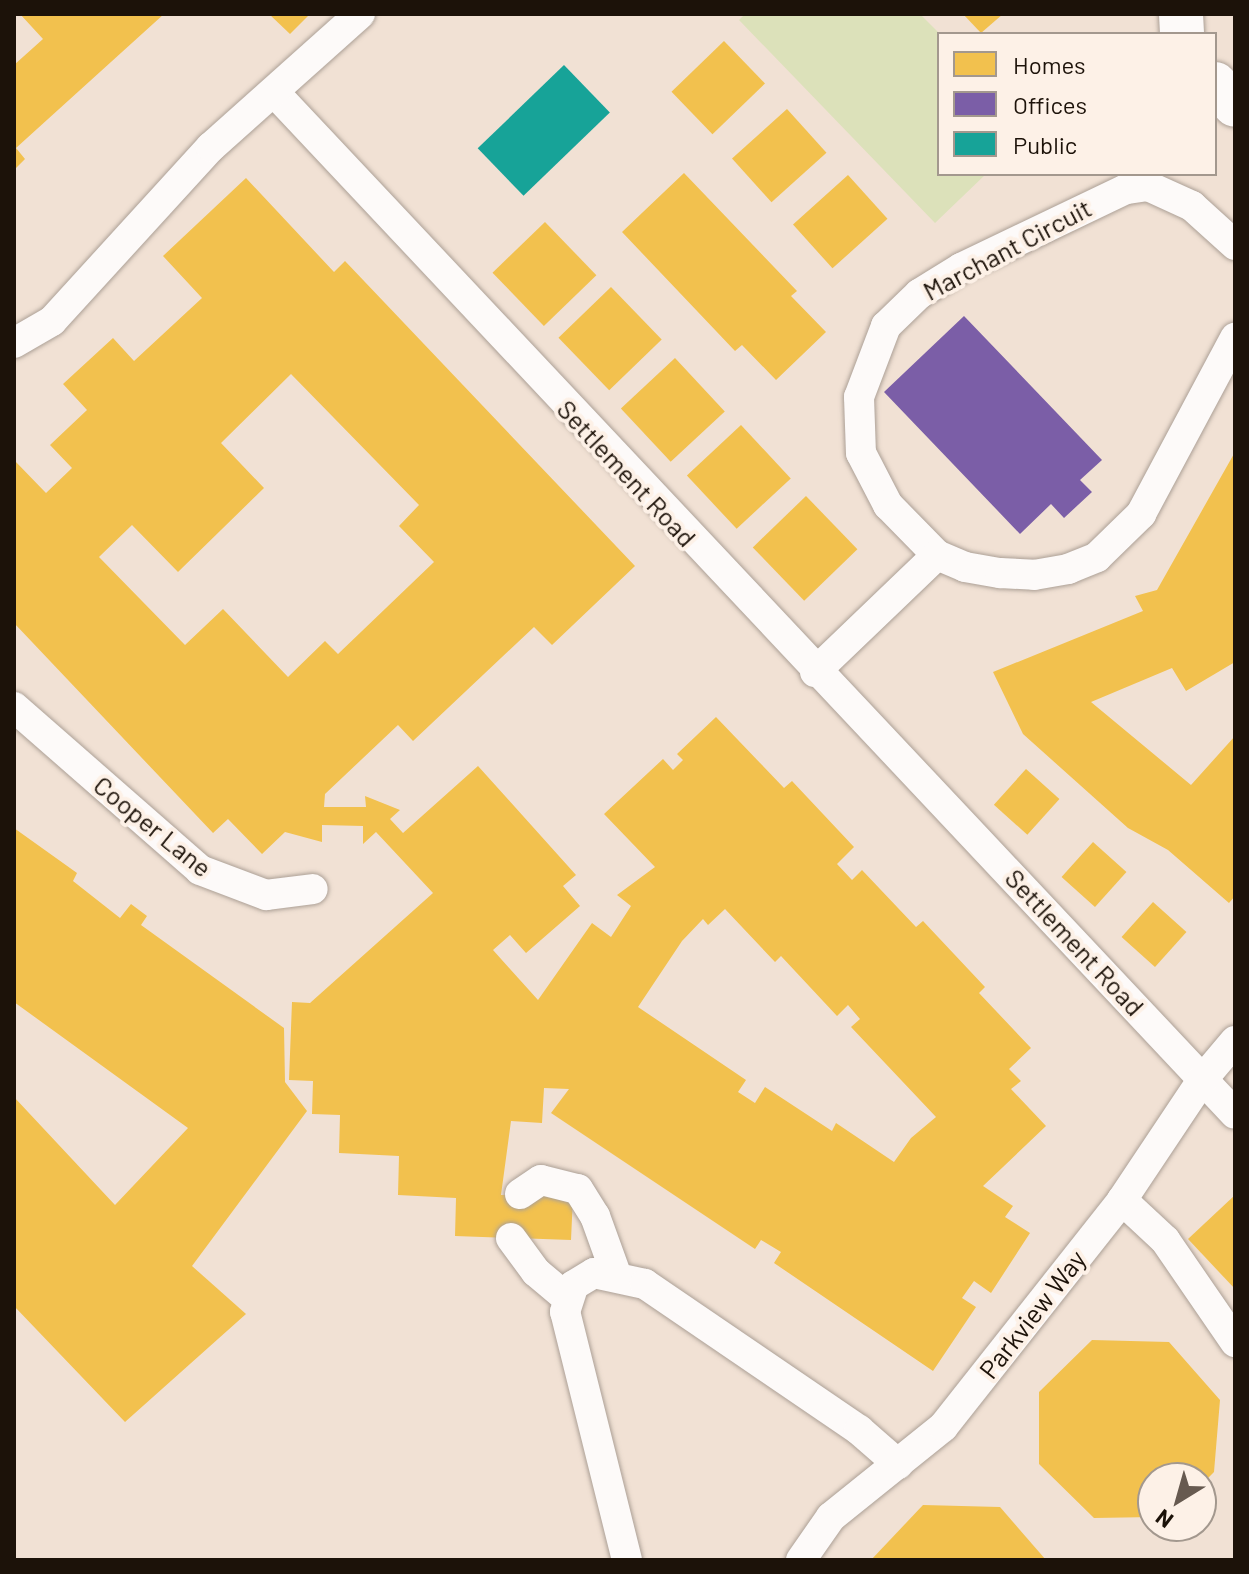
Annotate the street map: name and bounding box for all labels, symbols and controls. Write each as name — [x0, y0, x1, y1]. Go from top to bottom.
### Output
legend — [937, 32, 1217, 176]
text: Homes — [1013, 50, 1086, 79]
text: Offices — [1013, 90, 1087, 119]
text: Public — [1013, 130, 1077, 159]
street label: Marchant Circuit — [918, 192, 1096, 306]
street label: Settlement Road — [551, 393, 703, 553]
street label: Cooper Lane — [88, 769, 218, 883]
street label: Settlement Road — [999, 862, 1151, 1022]
street label: Parkview Way — [972, 1244, 1092, 1384]
north arrow — [1137, 1462, 1217, 1542]
text: N — [1150, 1505, 1177, 1534]

